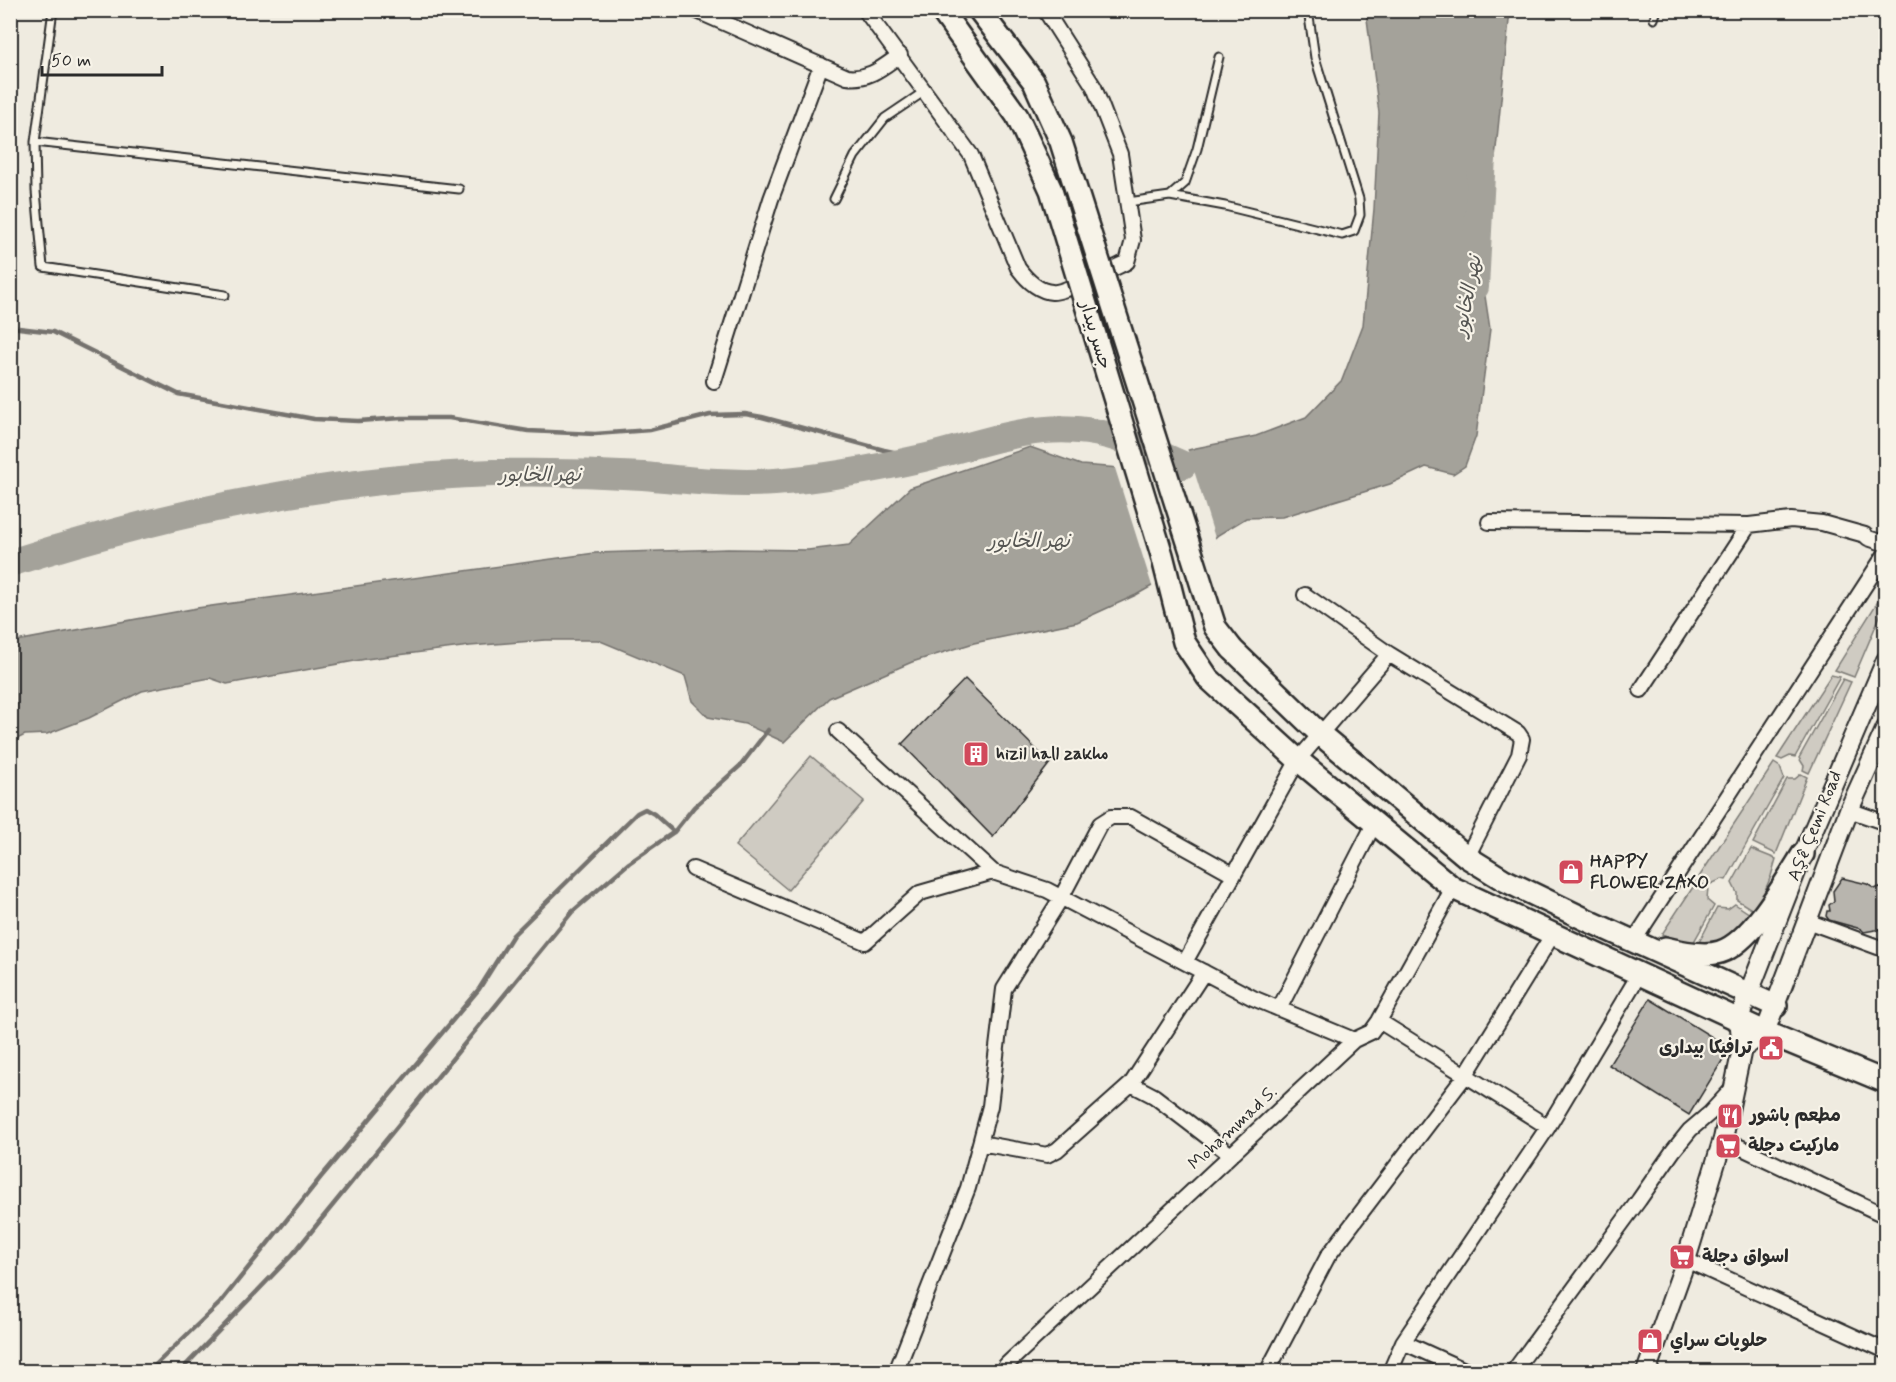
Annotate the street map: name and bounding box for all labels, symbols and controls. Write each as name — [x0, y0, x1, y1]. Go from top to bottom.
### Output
scale bar — [42, 39, 162, 77]
text: 50 m — [51, 49, 91, 73]
water label: نهر الخابور — [1446, 251, 1490, 342]
street label: جسر بيدار — [1073, 296, 1117, 372]
water label: نهر الخابور — [496, 462, 583, 489]
water label: نهر الخابور — [985, 528, 1072, 555]
building icon: hizil hall zakho — [961, 739, 991, 769]
place label: hizil hall zakho — [996, 742, 1108, 766]
street label: Aşê Çemi Road — [1782, 767, 1848, 885]
place label: HAPPY FLOWER ZAXO — [1590, 850, 1709, 895]
shop icon: HAPPY FLOWER ZAXO — [1556, 857, 1586, 887]
public building icon: ترافيكا بيدارى — [1756, 1033, 1786, 1063]
place label: ترافيكا بيدارى — [1659, 1036, 1753, 1060]
street label: Mohammad S. — [1183, 1080, 1283, 1176]
restaurant icon: مطعم باشور — [1715, 1101, 1745, 1131]
place label: مطعم باشور — [1748, 1104, 1841, 1129]
supermarket icon: ماركيت دجلة — [1713, 1131, 1743, 1161]
place label: ماركيت دجلة — [1748, 1134, 1839, 1158]
supermarket icon: اسواق دجلة — [1667, 1242, 1697, 1272]
place label: اسواق دجلة — [1702, 1245, 1789, 1269]
shop icon: حلويات سراي — [1635, 1326, 1665, 1356]
place label: حلويات سراي — [1670, 1329, 1768, 1354]

